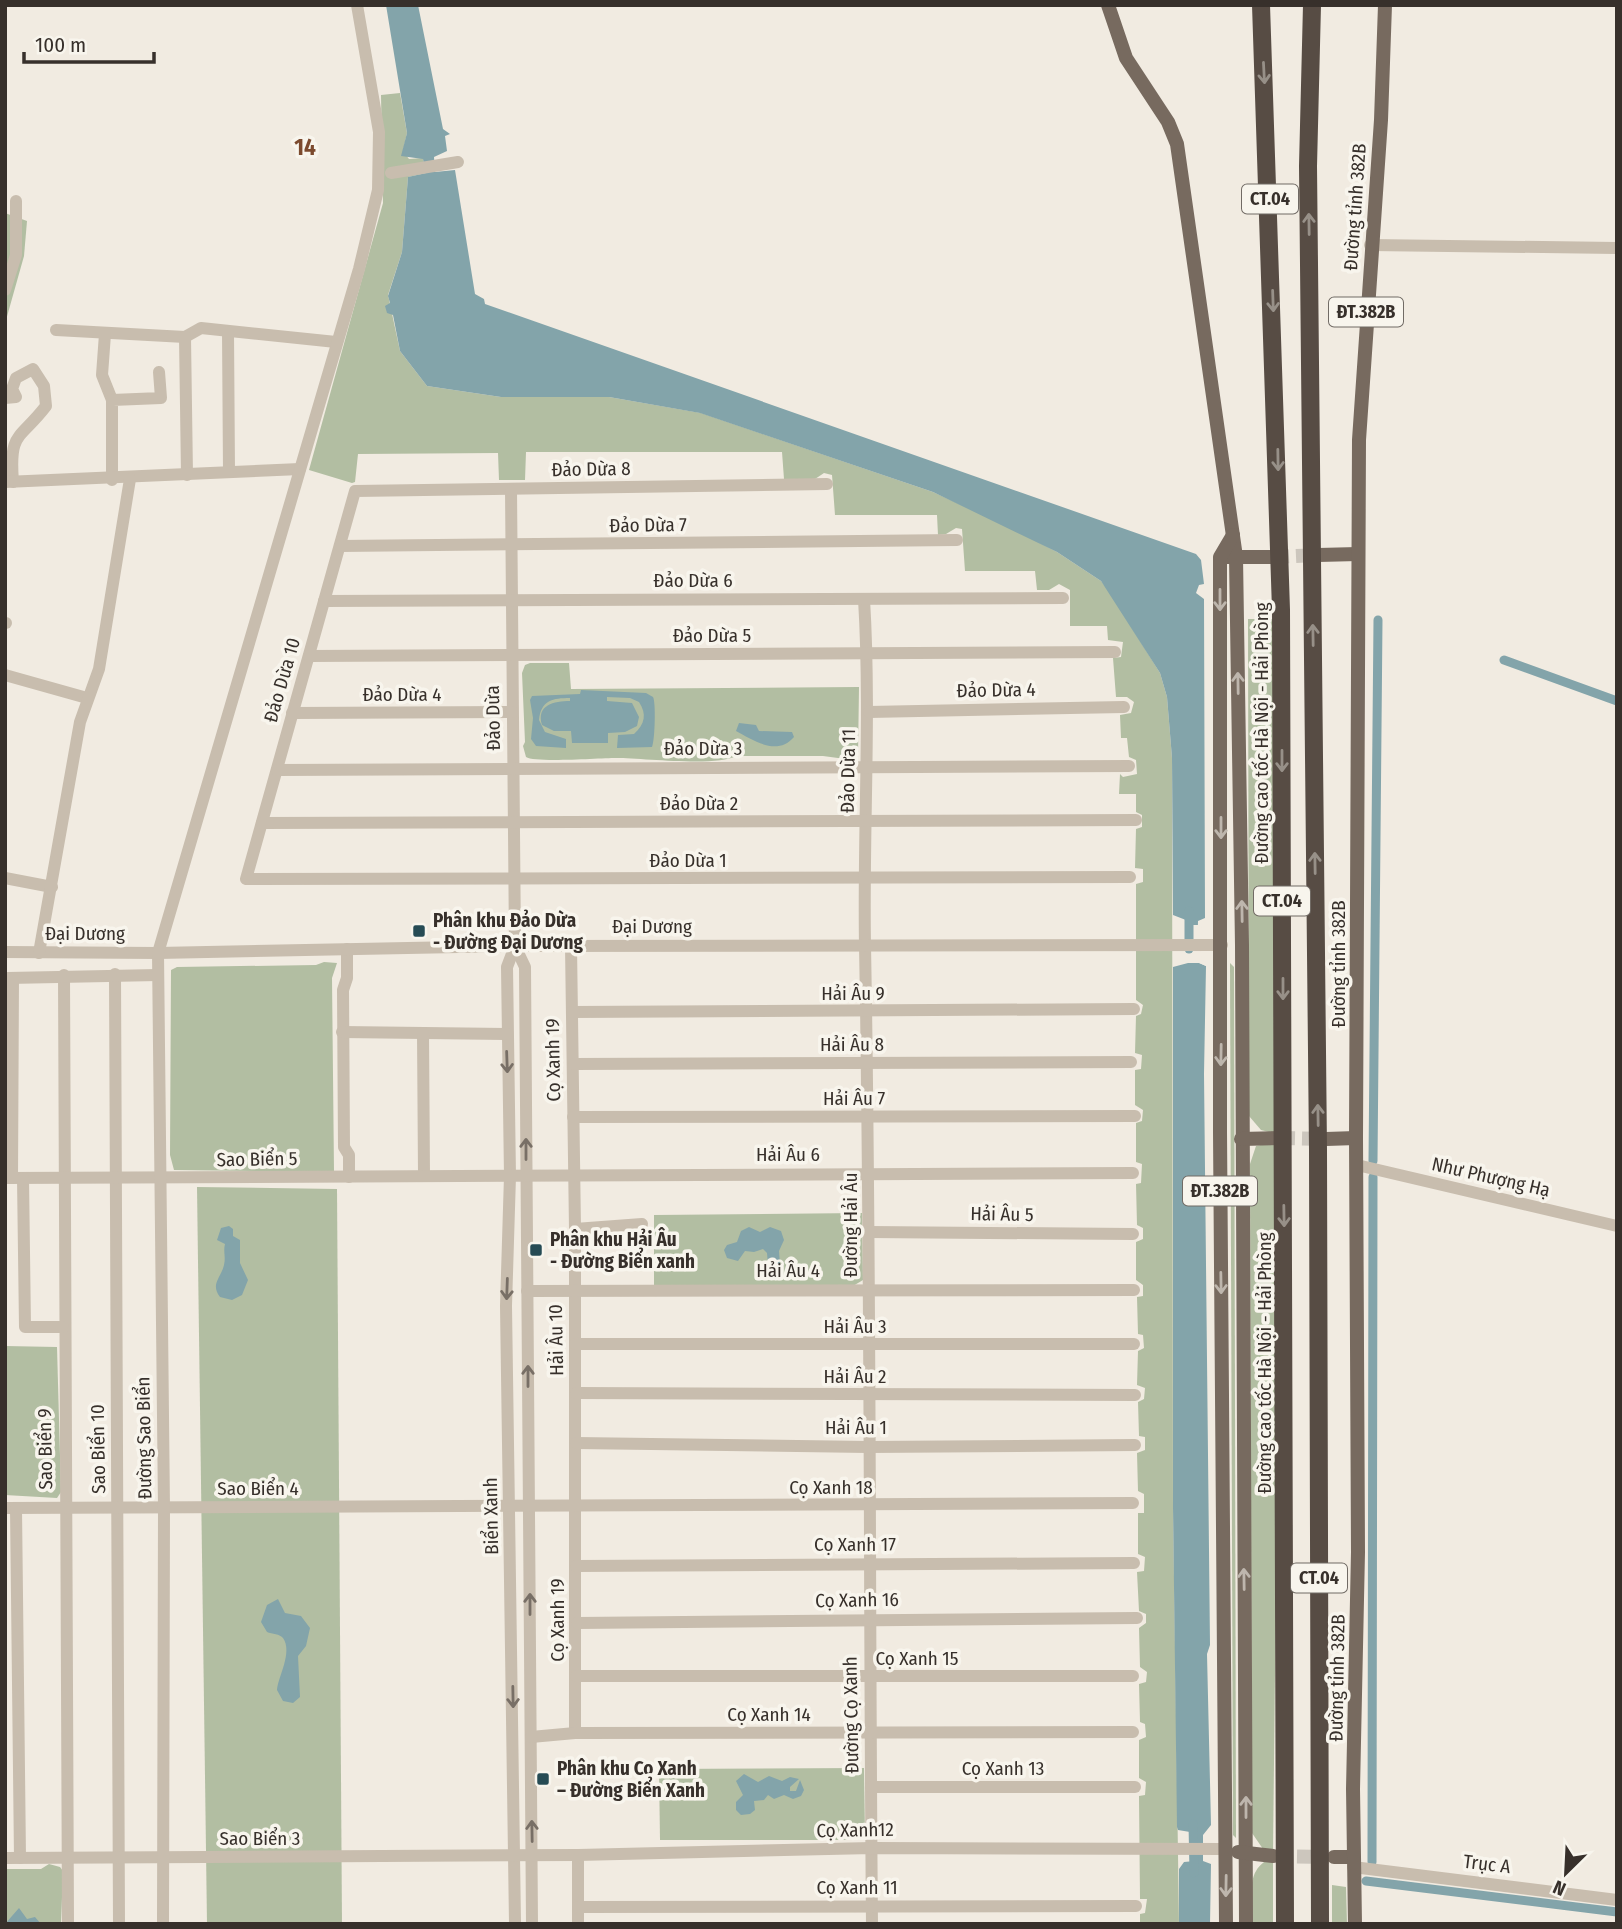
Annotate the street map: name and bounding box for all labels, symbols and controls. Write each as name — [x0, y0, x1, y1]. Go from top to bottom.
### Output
scale bar — [24, 21, 154, 65]
text: 100 m — [35, 32, 86, 58]
one-way arrow — [1257, 62, 1270, 85]
district label: 14 — [294, 133, 316, 161]
street label: Đường tỉnh 382B — [1339, 143, 1371, 271]
road number: CT.04 — [1242, 184, 1298, 214]
one-way arrow — [1302, 213, 1315, 236]
one-way arrow — [1267, 289, 1280, 312]
road number: ĐT.382B — [1329, 298, 1403, 326]
one-way arrow — [1271, 449, 1284, 472]
street label: Đảo Dừa 8 — [551, 457, 631, 481]
street label: Đảo Dừa 7 — [609, 513, 687, 537]
street label: Đảo Dừa 6 — [653, 569, 733, 592]
one-way arrow — [1213, 588, 1227, 611]
street label: Đường cao tốc Hà Nội - Hải Phòng — [1250, 602, 1273, 864]
street label: Đảo Dừa 5 — [673, 624, 751, 647]
one-way arrow — [1306, 624, 1320, 647]
street label: Đảo Dừa 10 — [259, 635, 305, 725]
one-way arrow — [1231, 672, 1245, 695]
street label: Đảo Dừa 4 — [956, 678, 1036, 702]
street label: Đảo Dừa 4 — [362, 683, 442, 706]
street label: Đảo Dừa — [481, 685, 505, 751]
street label: Đảo Dừa 11 — [836, 729, 860, 813]
street label: Đảo Dừa 3 — [664, 737, 742, 760]
one-way arrow — [1275, 750, 1289, 773]
street label: Đảo Dừa 2 — [660, 792, 738, 815]
one-way arrow — [1215, 816, 1228, 839]
street label: Đảo Dừa 1 — [649, 849, 727, 872]
one-way arrow — [1308, 851, 1322, 874]
road number: CT.04 — [1254, 887, 1310, 916]
one-way arrow — [1235, 899, 1248, 922]
street label: Đường tỉnh 382B — [1327, 900, 1350, 1028]
place label: Phân khu Đảo Dừa - Đường Đại Dương — [433, 909, 584, 954]
street label: Đại Dương — [612, 915, 692, 938]
street label: Đại Dương — [45, 922, 125, 945]
marker: Phân khu Đảo Dừa - Đường Đại Dương — [411, 923, 427, 939]
one-way arrow — [1276, 977, 1289, 1000]
street label: Hải Âu 9 — [821, 982, 885, 1005]
street label: Cọ Xanh 19 — [541, 1018, 565, 1102]
street label: Hải Âu 8 — [820, 1033, 884, 1056]
one-way arrow — [1214, 1043, 1228, 1066]
one-way arrow — [500, 1050, 514, 1073]
street label: Hải Âu 7 — [823, 1087, 885, 1110]
one-way arrow — [1311, 1103, 1324, 1126]
one-way arrow — [519, 1137, 533, 1160]
street label: Hải Âu 6 — [756, 1143, 820, 1166]
street label: Sao Biển 5 — [216, 1147, 298, 1171]
street label: Như Phượng Hạ — [1430, 1152, 1552, 1202]
street label: Đường Hải Âu — [839, 1172, 862, 1278]
road number: ĐT.382B — [1183, 1176, 1257, 1206]
street label: Hải Âu 5 — [970, 1202, 1034, 1226]
one-way arrow — [1277, 1205, 1291, 1228]
place label: Phân khu Hải Âu - Đường Biển xanh — [550, 1227, 695, 1273]
street label: Đường cao tốc Hà Nội - Hải Phòng — [1253, 1232, 1276, 1494]
marker: Phân khu Hải Âu - Đường Biển xanh — [528, 1242, 544, 1258]
street label: Hải Âu 4 — [756, 1259, 820, 1282]
one-way arrow — [1214, 1271, 1228, 1294]
one-way arrow — [500, 1277, 514, 1300]
street label: Hải Âu 10 — [544, 1304, 568, 1376]
street label: Hải Âu 3 — [823, 1315, 887, 1338]
one-way arrow — [521, 1365, 535, 1388]
street label: Hải Âu 2 — [824, 1365, 886, 1388]
street label: Đường Sao Biển — [131, 1376, 157, 1500]
street label: Sao Biển 10 — [86, 1404, 110, 1494]
street label: Sao Biển 9 — [33, 1408, 57, 1490]
street label: Hải Âu 1 — [825, 1416, 887, 1439]
street label: Cọ Xanh 18 — [789, 1476, 873, 1499]
street label: Sao Biển 4 — [217, 1477, 299, 1500]
street label: Biển Xanh — [479, 1477, 503, 1555]
street label: Cọ Xanh 17 — [814, 1533, 896, 1556]
road number: CT.04 — [1291, 1563, 1347, 1592]
one-way arrow — [1237, 1568, 1251, 1591]
street label: Cọ Xanh 19 — [546, 1578, 569, 1662]
street label: Cọ Xanh 16 — [815, 1588, 899, 1612]
one-way arrow — [523, 1592, 537, 1615]
street label: Đường tỉnh 382B — [1324, 1614, 1350, 1742]
street label: Cọ Xanh 15 — [876, 1647, 958, 1670]
street label: Đường Cọ Xanh — [838, 1656, 864, 1774]
one-way arrow — [506, 1685, 520, 1708]
street label: Cọ Xanh 14 — [727, 1703, 811, 1726]
place label: Phân khu Cọ Xanh – Đường Biển Xanh — [557, 1757, 705, 1802]
street label: Cọ Xanh 13 — [962, 1757, 1044, 1780]
marker: Phân khu Cọ Xanh – Đường Biển Xanh — [535, 1771, 551, 1787]
one-way arrow — [1239, 1795, 1253, 1818]
street label: Cọ Xanh12 — [816, 1818, 894, 1842]
one-way arrow — [525, 1820, 539, 1843]
street label: Sao Biển 3 — [220, 1827, 300, 1850]
north arrow — [1531, 1838, 1601, 1908]
street label: Trục A — [1462, 1850, 1512, 1878]
one-way arrow — [1219, 1875, 1233, 1898]
text: N — [1549, 1875, 1569, 1901]
street label: Cọ Xanh 11 — [816, 1876, 898, 1899]

